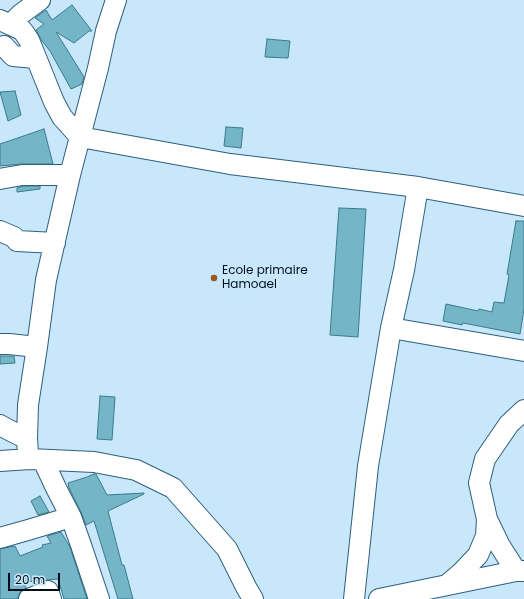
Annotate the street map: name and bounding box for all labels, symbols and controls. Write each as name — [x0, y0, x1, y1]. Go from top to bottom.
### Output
place label: Ecole primaire Hamoael — [222, 264, 308, 292]
marker: Ecole primaire Hamoael — [209, 273, 219, 283]
scale bar — [10, 565, 62, 591]
text: 20 m — [15, 571, 45, 588]

